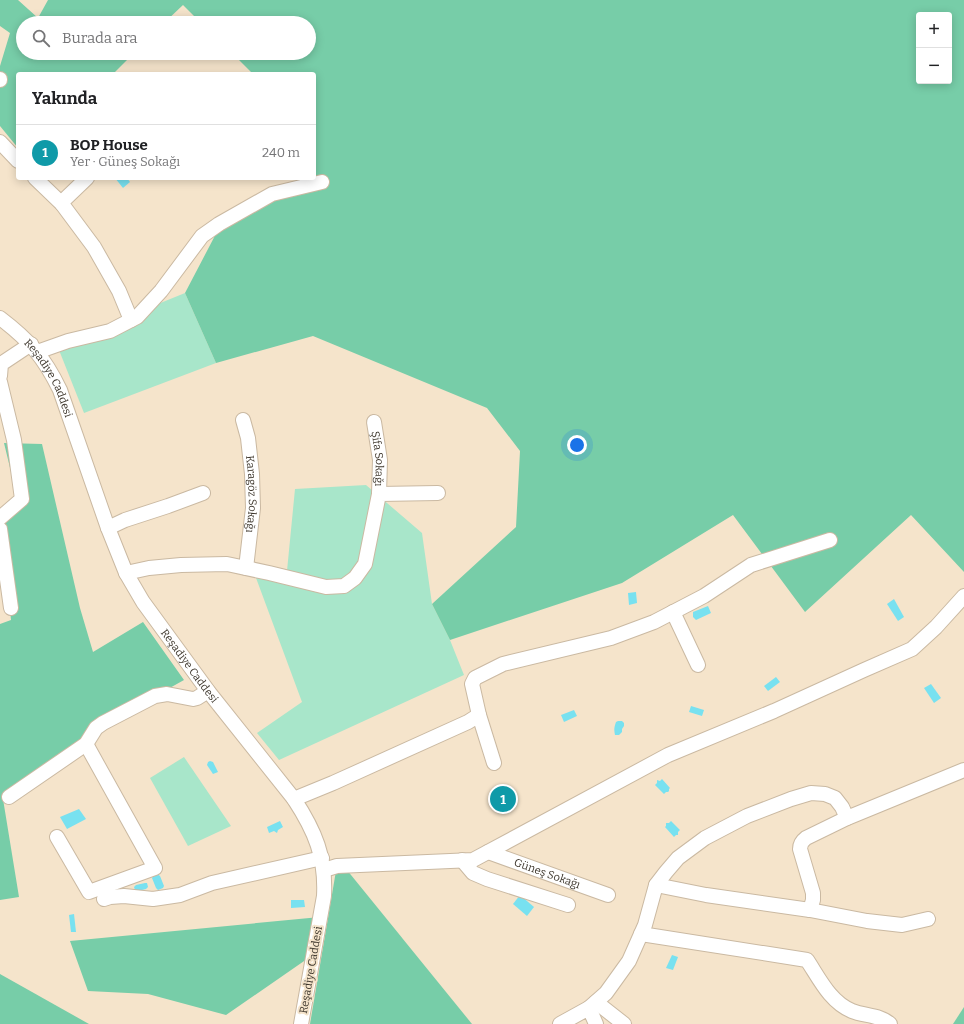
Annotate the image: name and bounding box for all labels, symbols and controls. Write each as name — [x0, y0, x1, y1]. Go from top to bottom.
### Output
map controls — [916, 12, 952, 84]
button: + — [916, 12, 952, 48]
search box — [16, 16, 316, 60]
icon: search — [30, 27, 52, 49]
text: Burada ara — [62, 29, 138, 47]
button: − — [916, 48, 952, 84]
text: Yakında — [32, 88, 97, 109]
text: BOP House — [70, 136, 148, 154]
text: 1 — [42, 145, 48, 160]
text: 240 m — [262, 145, 300, 160]
text: Yer · Güneş Sokağı — [70, 154, 180, 169]
street label: Reşadiye Caddesi — [22, 336, 76, 420]
street label: Şifa Sokağı — [369, 430, 387, 487]
your location — [567, 435, 587, 455]
street label: Karagöz Sokağı — [243, 455, 260, 534]
street label: Reşadiye Caddesi — [158, 626, 222, 706]
pin: 1 — [490, 784, 516, 814]
street label: Güneş Sokağı — [512, 855, 583, 891]
street label: Reşadiye Caddesi — [297, 925, 325, 1015]

